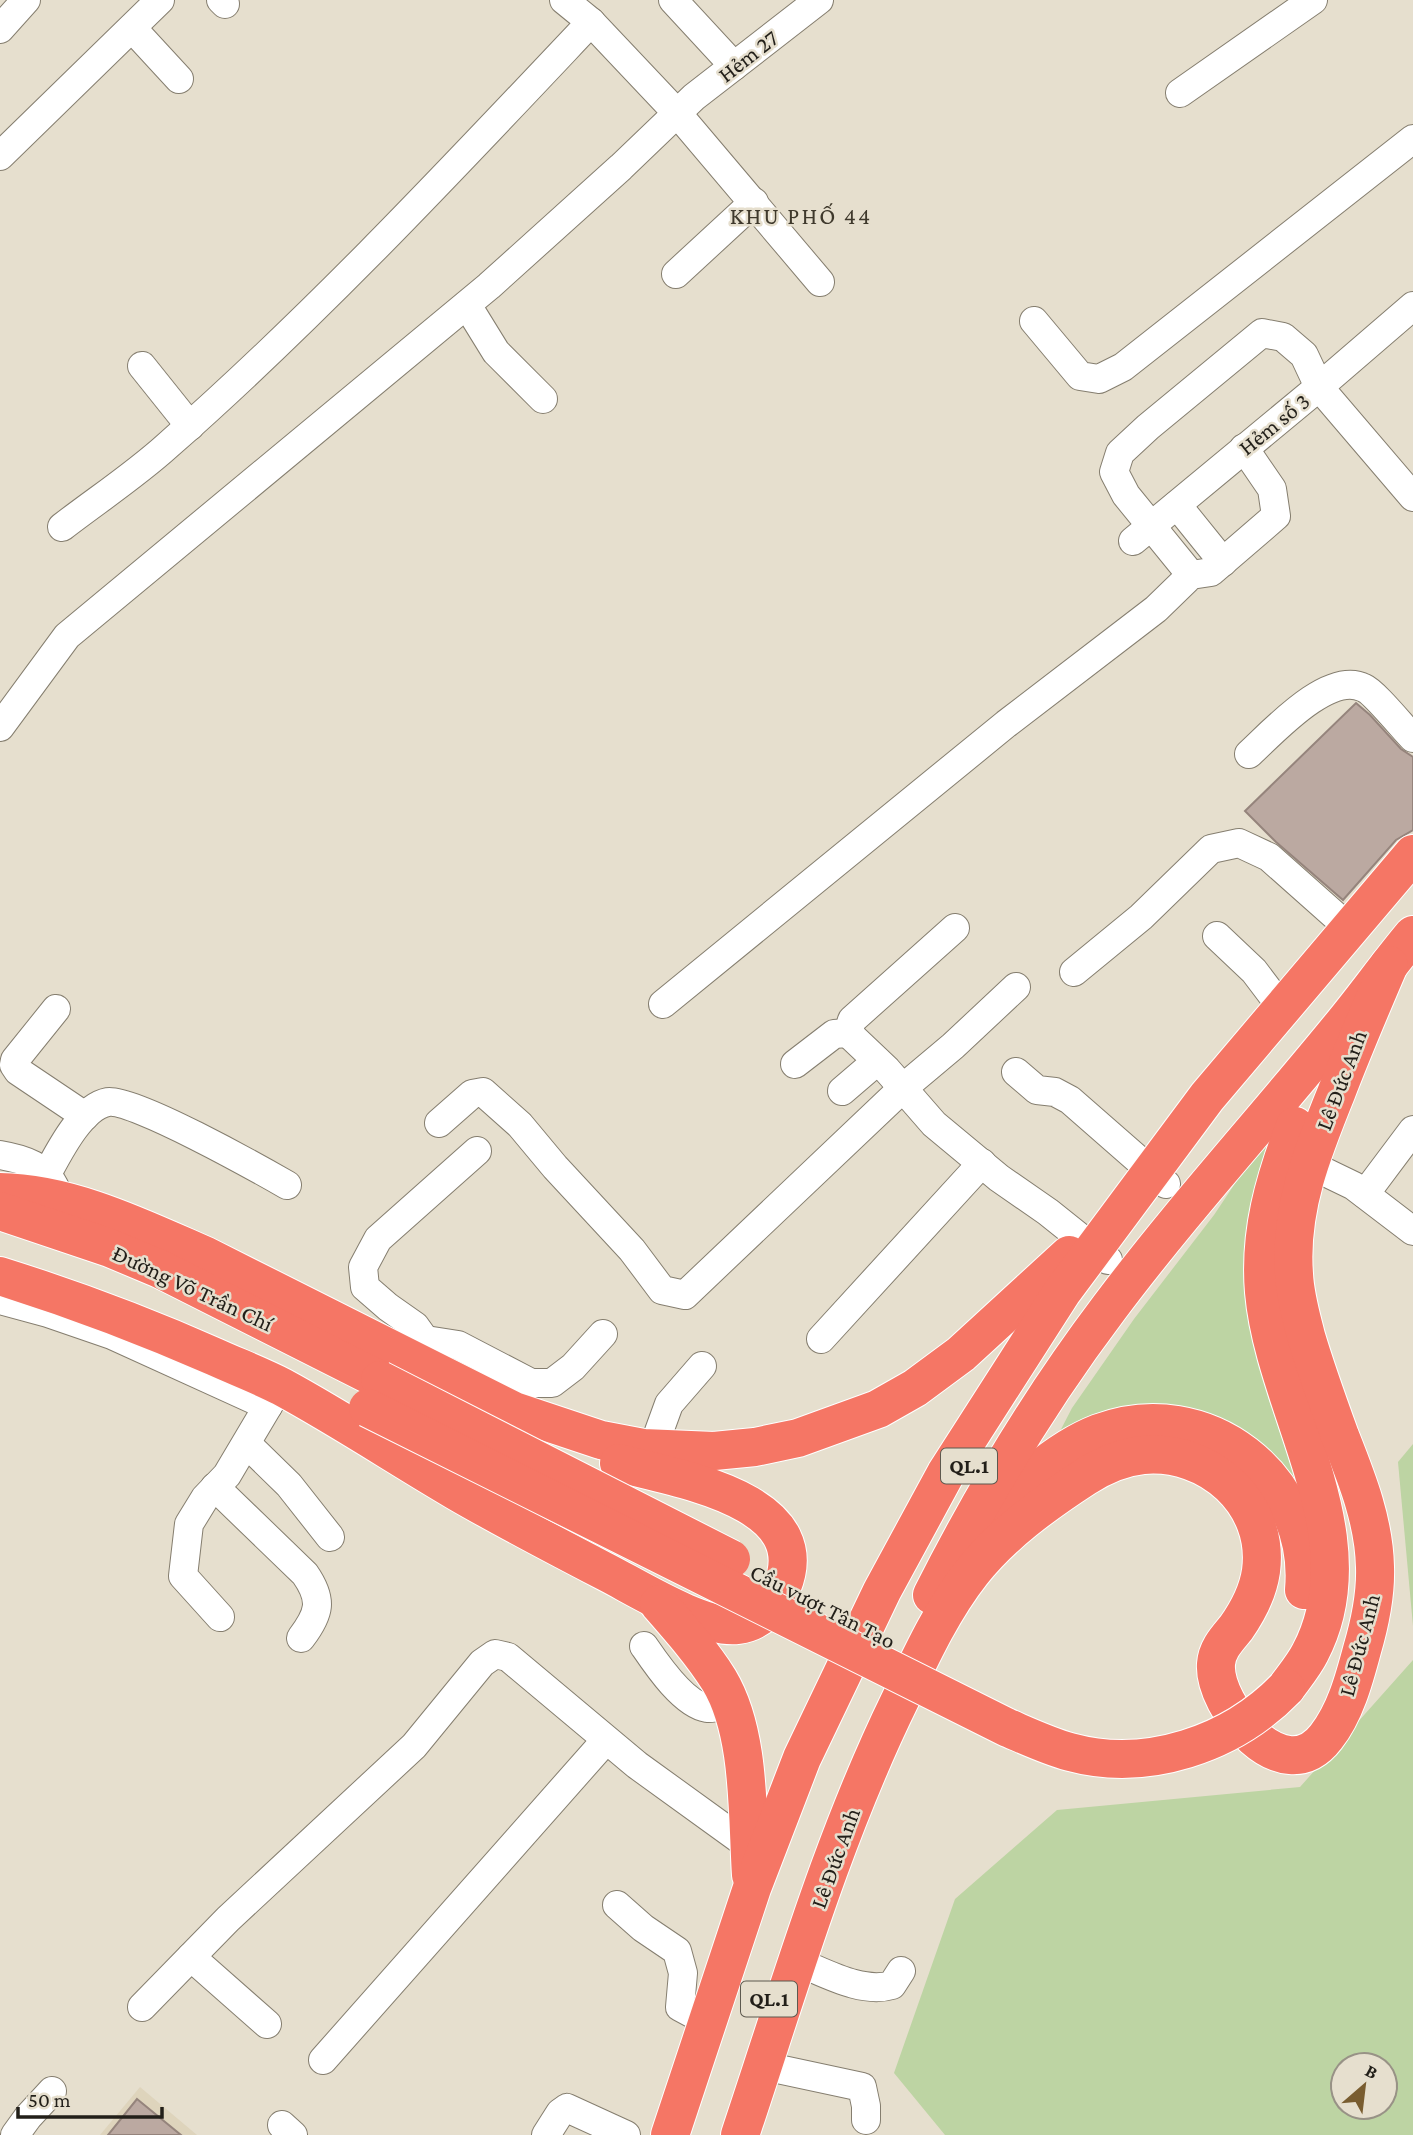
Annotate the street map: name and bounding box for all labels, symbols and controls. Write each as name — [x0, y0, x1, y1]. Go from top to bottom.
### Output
street label: Hẻm 27 — [713, 24, 784, 88]
district label: KHU PHỐ 44 — [730, 202, 872, 229]
street label: Hẻm số 3 — [1233, 388, 1315, 460]
street label: Lê Đức Anh — [1310, 1026, 1372, 1134]
street label: Đường Võ Trần Chí — [109, 1239, 278, 1337]
road number: QL.1 — [941, 1448, 997, 1484]
street label: Cầu vượt Tân Tạo — [746, 1558, 900, 1654]
street label: Lê Đức Anh — [1333, 1591, 1385, 1699]
street label: Lê Đức Anh — [805, 1804, 865, 1912]
road number: QL.1 — [741, 1982, 797, 2016]
north arrow — [1329, 2051, 1399, 2121]
text: B — [1362, 2060, 1382, 2083]
scale bar — [18, 2076, 161, 2120]
text: 50 m — [28, 2088, 71, 2112]

